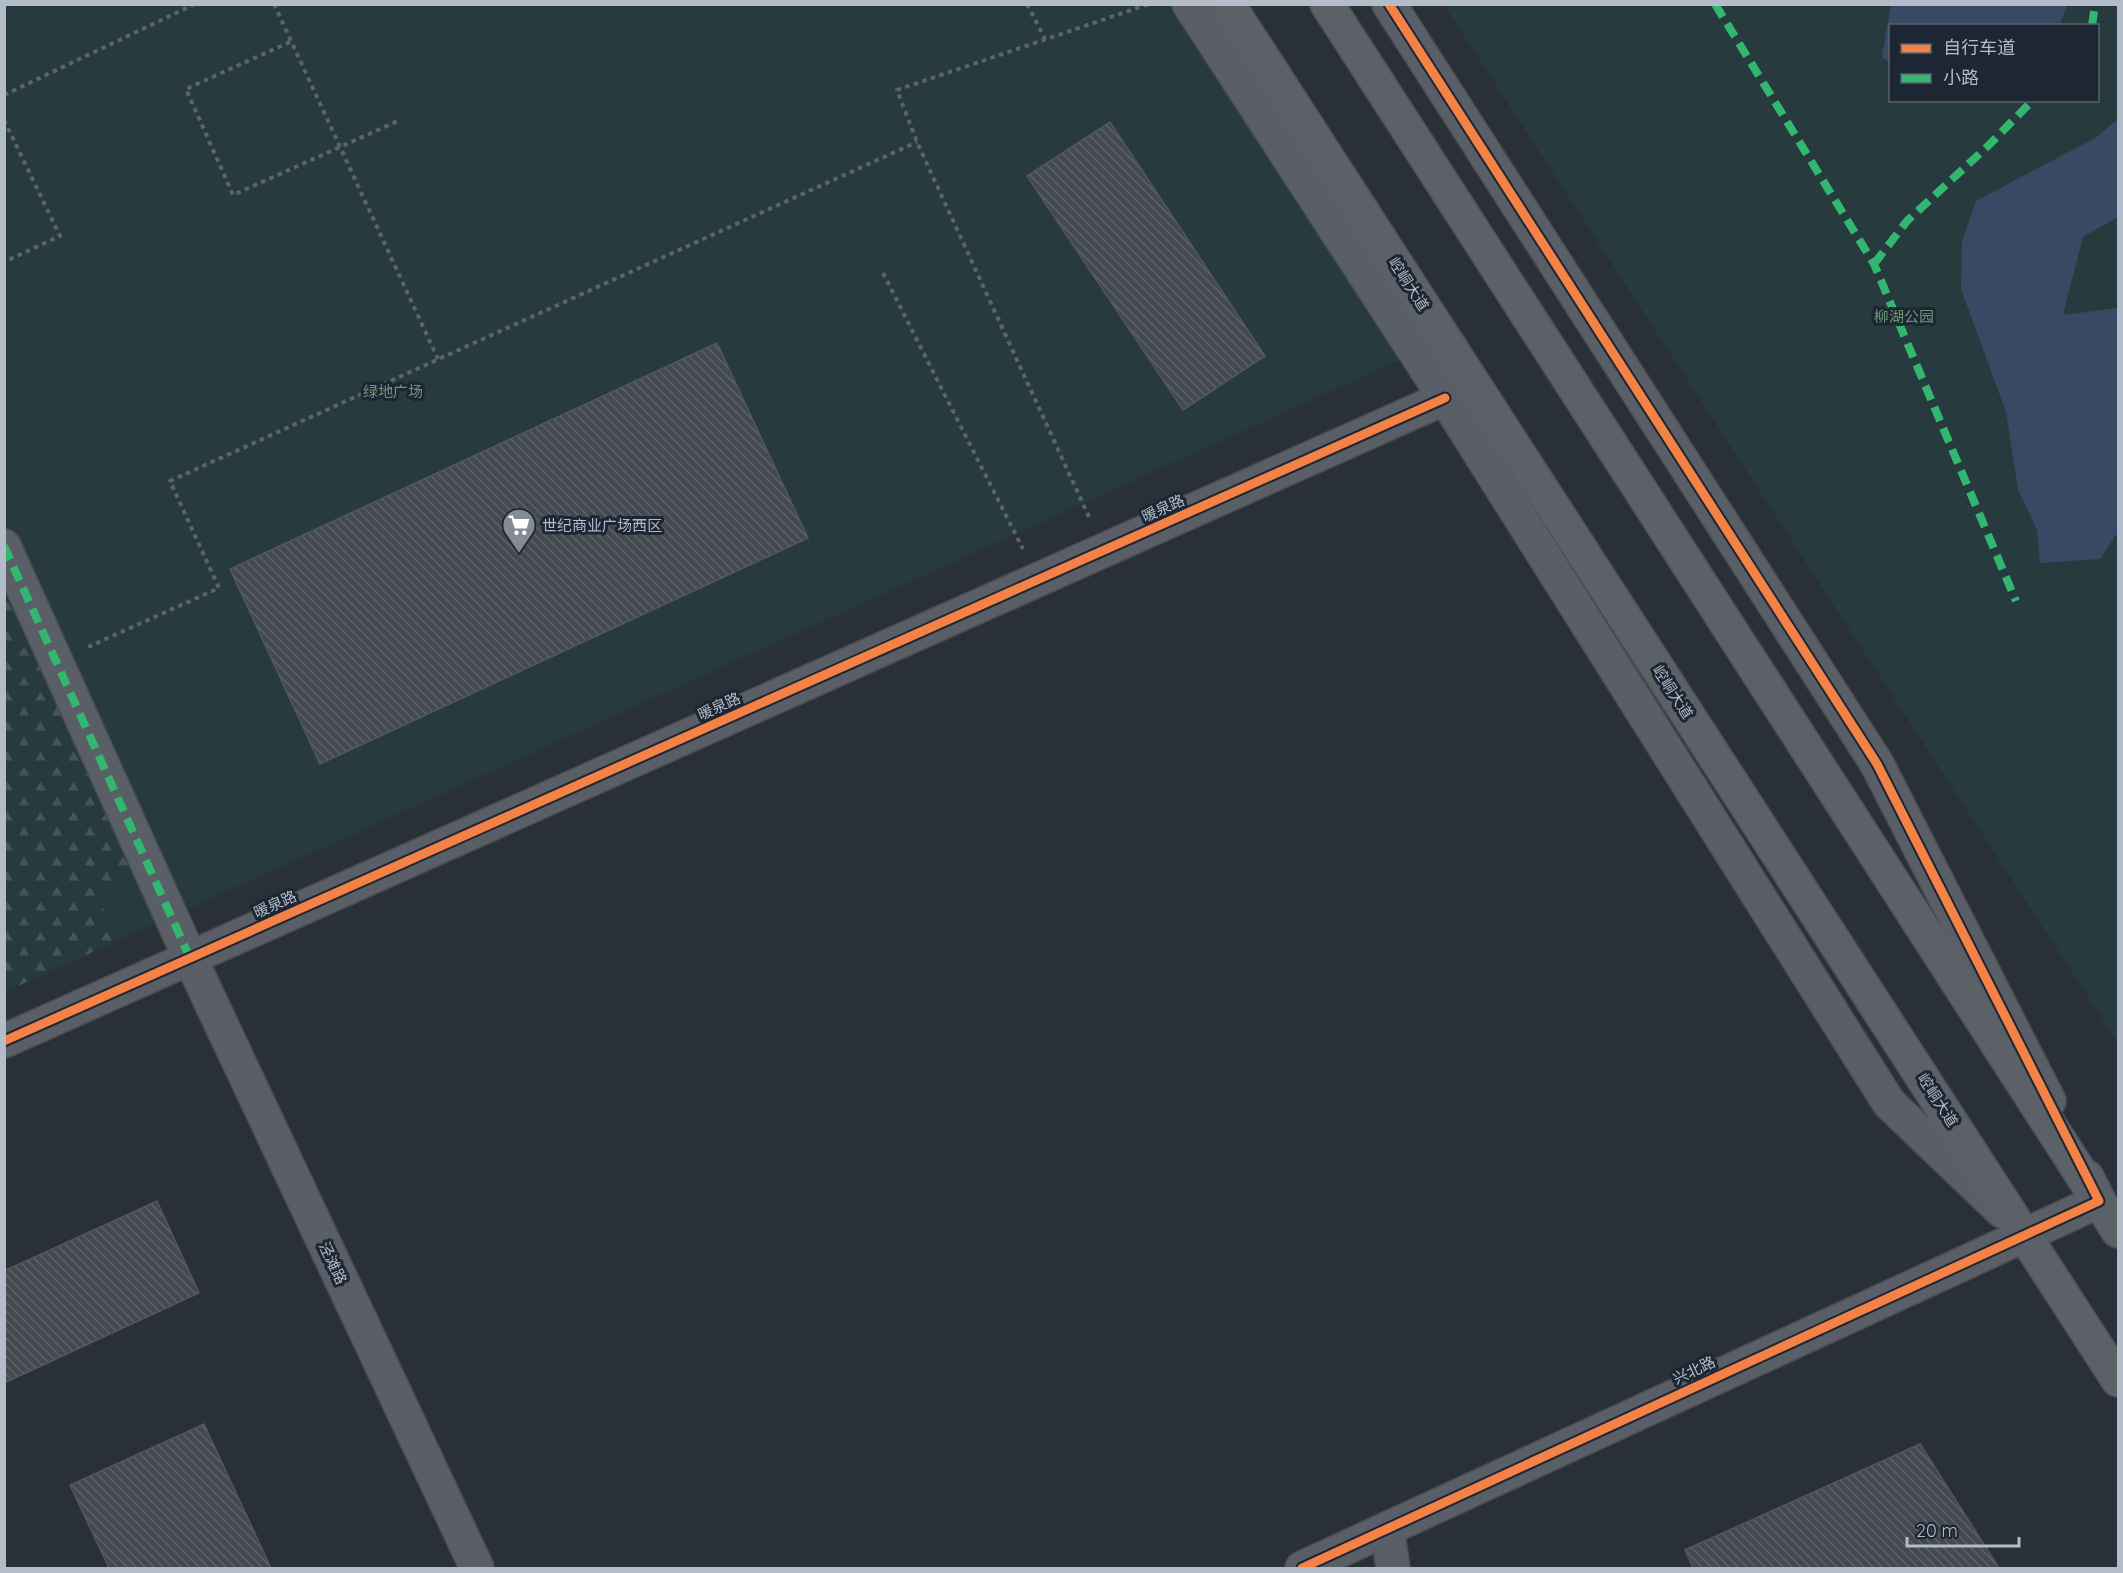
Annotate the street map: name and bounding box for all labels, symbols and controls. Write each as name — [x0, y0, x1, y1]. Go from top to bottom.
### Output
legend — [1889, 24, 2099, 102]
text: 自行车道 — [1943, 36, 2015, 59]
text: 小路 — [1943, 66, 1979, 89]
street label: 崆峒大道 — [1385, 254, 1433, 314]
park label: 柳湖公园 — [1874, 307, 1934, 326]
park label: 绿地广场 — [363, 382, 423, 401]
street label: 暖泉路 — [1139, 490, 1187, 526]
supermarket icon: 世纪商业广场西区 — [501, 507, 537, 554]
place label: 世纪商业广场西区 — [542, 516, 662, 535]
street label: 崆峒大道 — [1649, 662, 1697, 722]
street label: 暖泉路 — [695, 688, 743, 724]
street label: 暖泉路 — [251, 886, 299, 922]
street label: 崆峒大道 — [1914, 1070, 1962, 1130]
street label: 泾滩路 — [315, 1239, 351, 1287]
street label: 兴北路 — [1670, 1352, 1718, 1388]
scale bar — [1907, 1510, 2020, 1548]
text: 20 m — [1916, 1519, 1958, 1542]

